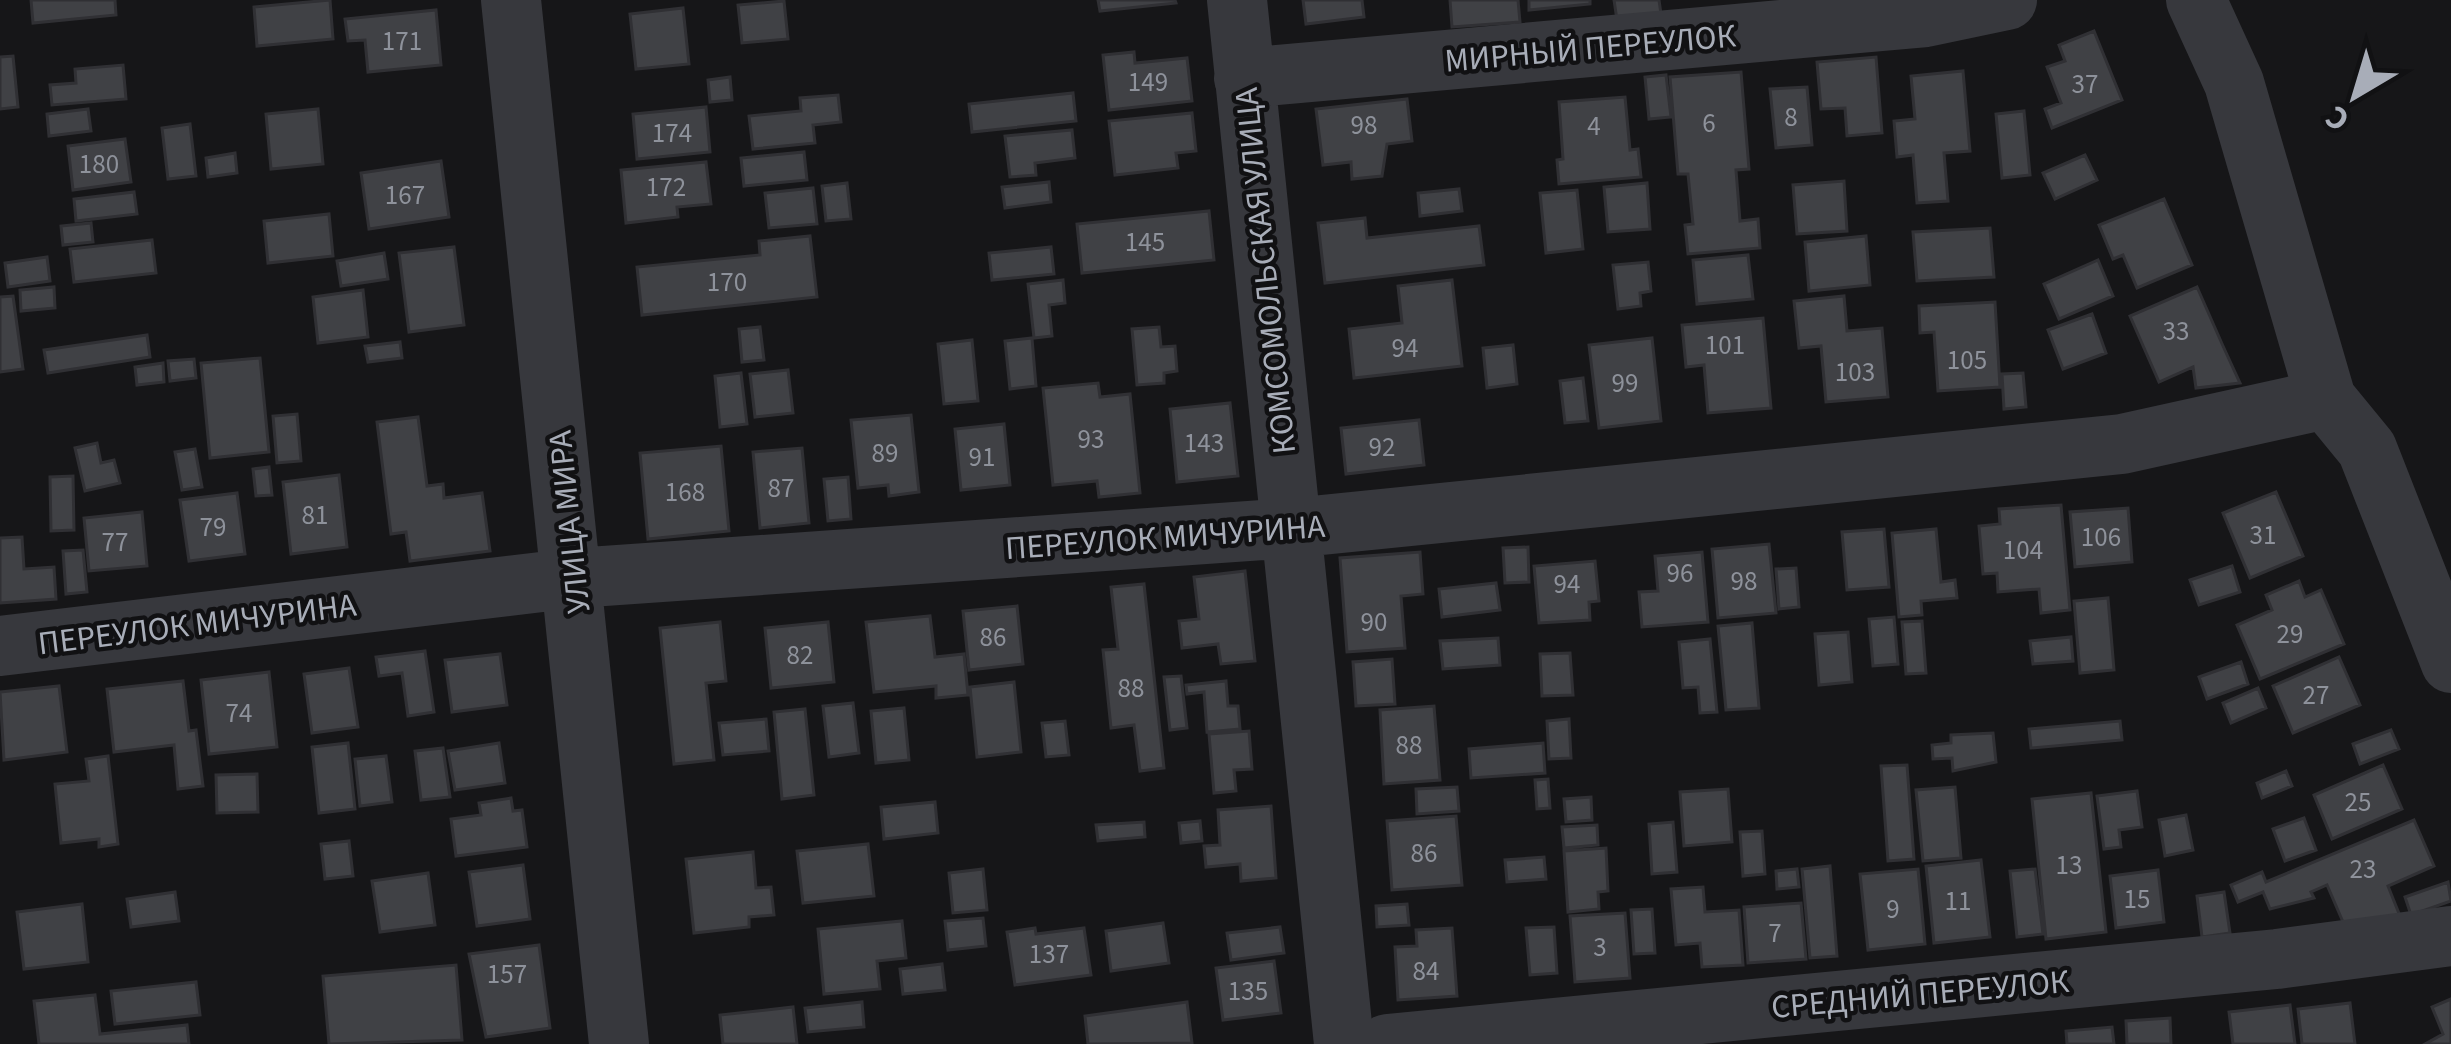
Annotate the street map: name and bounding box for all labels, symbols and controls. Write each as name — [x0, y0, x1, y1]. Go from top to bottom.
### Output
street label: МИРНЫЙ ПЕРЕУЛОК — [1443, 12, 1738, 85]
house number: 171 — [382, 22, 422, 61]
north arrow — [2295, 36, 2415, 156]
house number: 149 — [1128, 63, 1168, 102]
house number: 37 — [2072, 65, 2098, 104]
street label: КОМСОМОЛЬСКАЯ УЛИЦА — [1223, 85, 1308, 456]
text: С — [2315, 94, 2359, 143]
house number: 8 — [1784, 98, 1798, 137]
house number: 6 — [1702, 104, 1716, 143]
house number: 98 — [1351, 106, 1377, 145]
house number: 4 — [1587, 107, 1601, 146]
house number: 174 — [652, 114, 692, 153]
house number: 180 — [79, 145, 119, 184]
house number: 172 — [646, 168, 686, 207]
house number: 167 — [385, 176, 425, 215]
house number: 145 — [1125, 223, 1165, 262]
house number: 170 — [707, 263, 747, 302]
house number: 33 — [2163, 312, 2189, 351]
house number: 101 — [1705, 326, 1745, 365]
house number: 94 — [1392, 329, 1418, 368]
house number: 105 — [1947, 341, 1987, 380]
house number: 103 — [1835, 353, 1875, 392]
house number: 99 — [1612, 364, 1638, 403]
house number: 93 — [1078, 420, 1104, 459]
house number: 143 — [1184, 424, 1224, 463]
street label: УЛИЦА МИРА — [537, 428, 602, 616]
house number: 92 — [1369, 428, 1395, 467]
house number: 89 — [872, 434, 898, 473]
house number: 91 — [969, 438, 995, 477]
house number: 87 — [768, 469, 794, 508]
house number: 168 — [665, 473, 705, 512]
house number: 81 — [302, 496, 328, 535]
street label: ПЕРЕУЛОК МИЧУРИНА — [1004, 503, 1327, 572]
house number: 79 — [200, 508, 226, 547]
house number: 31 — [2250, 516, 2276, 555]
house number: 106 — [2081, 518, 2121, 557]
house number: 77 — [102, 523, 128, 562]
house number: 104 — [2003, 531, 2043, 570]
house number: 96 — [1667, 554, 1693, 593]
house number: 98 — [1731, 562, 1757, 601]
house number: 94 — [1554, 565, 1580, 604]
street label: ПЕРЕУЛОК МИЧУРИНА — [35, 582, 359, 667]
house number: 90 — [1361, 603, 1387, 642]
house number: 29 — [2277, 615, 2303, 654]
house number: 86 — [980, 618, 1006, 657]
house number: 82 — [787, 636, 813, 675]
house number: 88 — [1118, 669, 1144, 708]
house number: 27 — [2303, 676, 2329, 715]
house number: 74 — [226, 694, 252, 733]
house number: 88 — [1396, 726, 1422, 765]
house number: 25 — [2345, 783, 2371, 822]
house number: 86 — [1411, 834, 1437, 873]
house number: 13 — [2056, 846, 2082, 885]
house number: 23 — [2350, 850, 2376, 889]
house number: 15 — [2124, 880, 2150, 919]
house number: 11 — [1945, 882, 1971, 921]
house number: 9 — [1886, 890, 1900, 929]
house number: 7 — [1768, 914, 1782, 953]
house number: 3 — [1593, 928, 1607, 967]
house number: 137 — [1029, 935, 1069, 974]
house number: 84 — [1413, 952, 1439, 991]
house number: 157 — [487, 955, 527, 994]
street label: СРЕДНИЙ ПЕРЕУЛОК — [1769, 958, 2072, 1031]
house number: 135 — [1228, 972, 1268, 1011]

